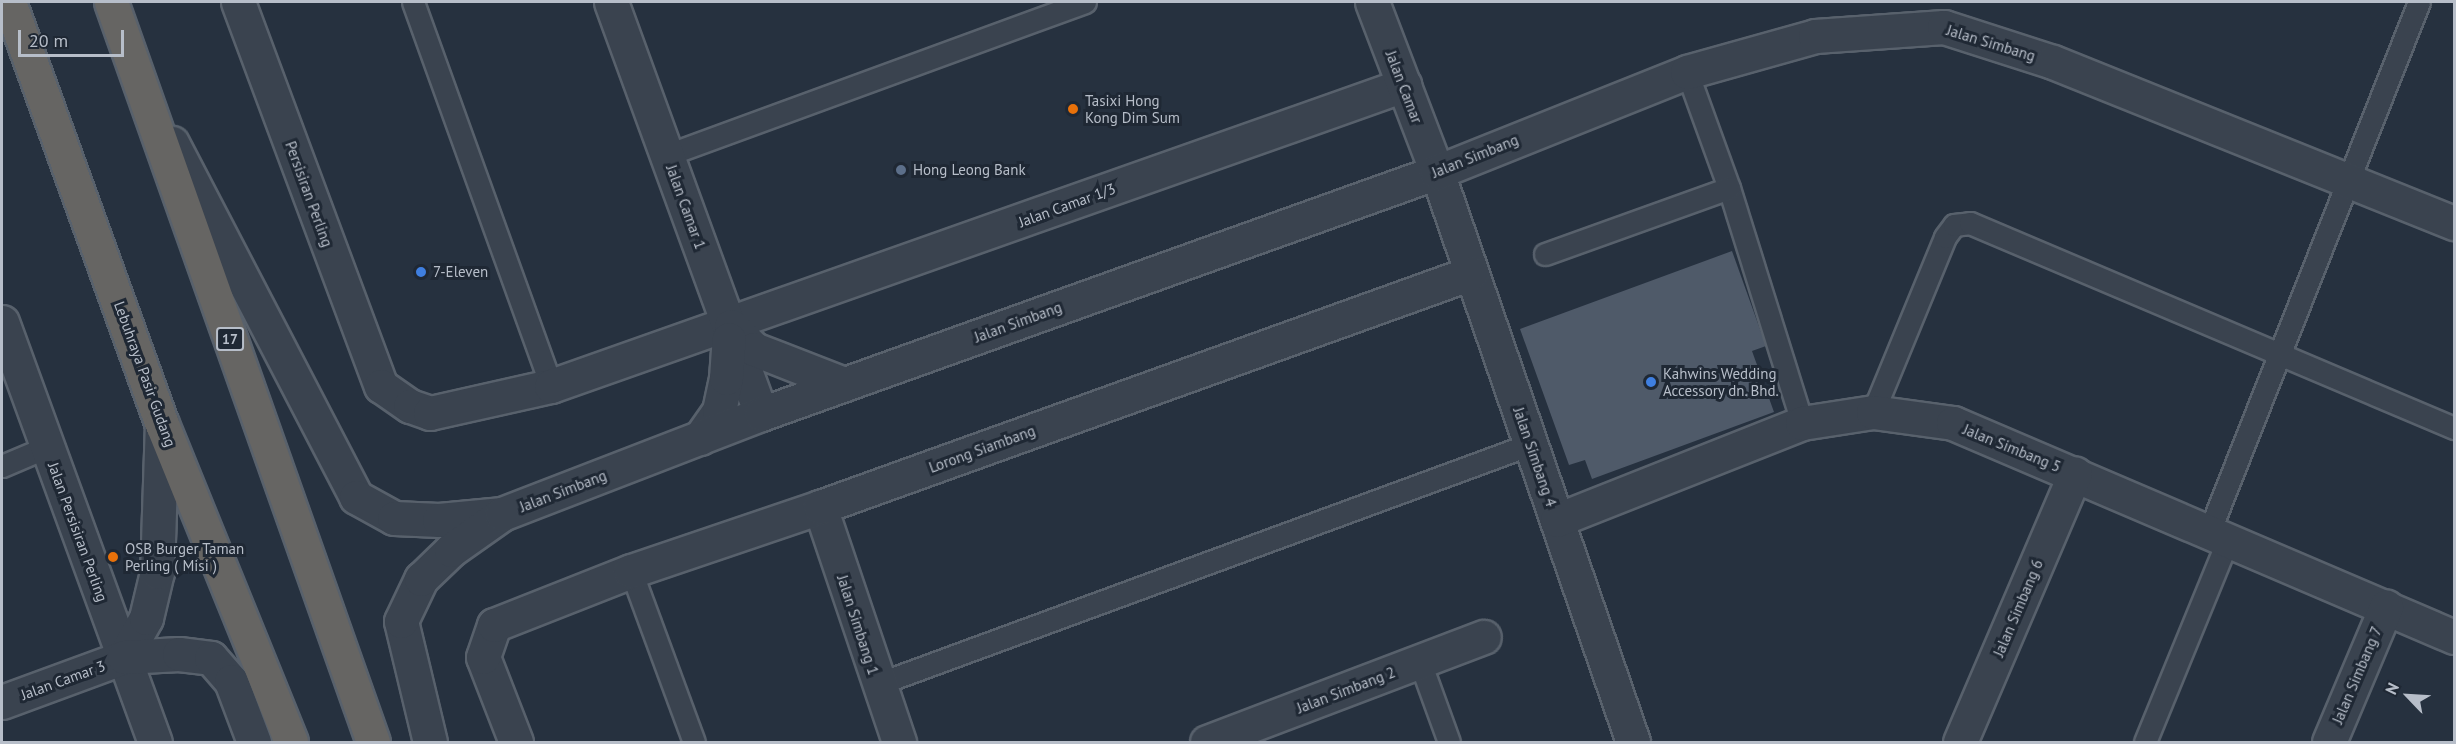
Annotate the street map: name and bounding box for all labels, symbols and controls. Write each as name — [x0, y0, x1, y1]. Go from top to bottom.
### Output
scale bar — [21, 18, 128, 56]
street label: Jalan Simbang — [1944, 21, 2038, 65]
text: 20 m — [29, 29, 68, 52]
street label: Jalan Camar — [1382, 48, 1426, 126]
place label: Tasixi Hong Kong Dim Sum — [1085, 91, 1180, 126]
marker: Tasixi Hong Kong Dim Sum — [1066, 102, 1080, 116]
street label: Jalan Simbang — [1429, 130, 1521, 182]
street label: Persisiran Perling — [282, 139, 336, 249]
place label: Hong Leong Bank — [913, 161, 1026, 179]
street label: Jalan Camar 1 — [662, 162, 710, 252]
marker: Hong Leong Bank — [894, 163, 908, 177]
street label: Jalan Camar 1/3 — [1016, 179, 1118, 231]
place label: 7-Eleven — [433, 263, 488, 281]
marker: 7-Eleven — [414, 265, 428, 279]
street label: Jalan Simbang — [972, 298, 1064, 346]
street label: Lebuhraya Pasir Gudang — [110, 299, 180, 449]
road number: 17 — [215, 328, 245, 350]
place label: Kahwins Wedding Accessory dn. Bhd. — [1663, 364, 1781, 399]
marker: Kahwins Wedding Accessory dn. Bhd. — [1644, 375, 1658, 389]
street label: Jalan Simbang 4 — [1510, 405, 1560, 509]
street label: Jalan Simbang 5 — [1960, 420, 2064, 476]
street label: Lorong Siambang — [926, 421, 1038, 477]
street label: Jalan Persisiran Perling — [44, 460, 112, 604]
street label: Jalan Simbang — [517, 466, 609, 516]
place label: OSB Burger Taman Perling ( Misi ) — [125, 539, 245, 574]
marker: OSB Burger Taman Perling ( Misi ) — [106, 550, 120, 564]
street label: Jalan Simbang 6 — [1989, 557, 2047, 659]
street label: Jalan Simbang 1 — [833, 573, 883, 677]
street label: Jalan Simbang 7 — [2328, 624, 2386, 726]
street label: Jalan Camar 3 — [18, 656, 108, 704]
street label: Jalan Simbang 2 — [1294, 663, 1398, 717]
north arrow — [2378, 666, 2438, 726]
text: N — [2380, 679, 2403, 697]

